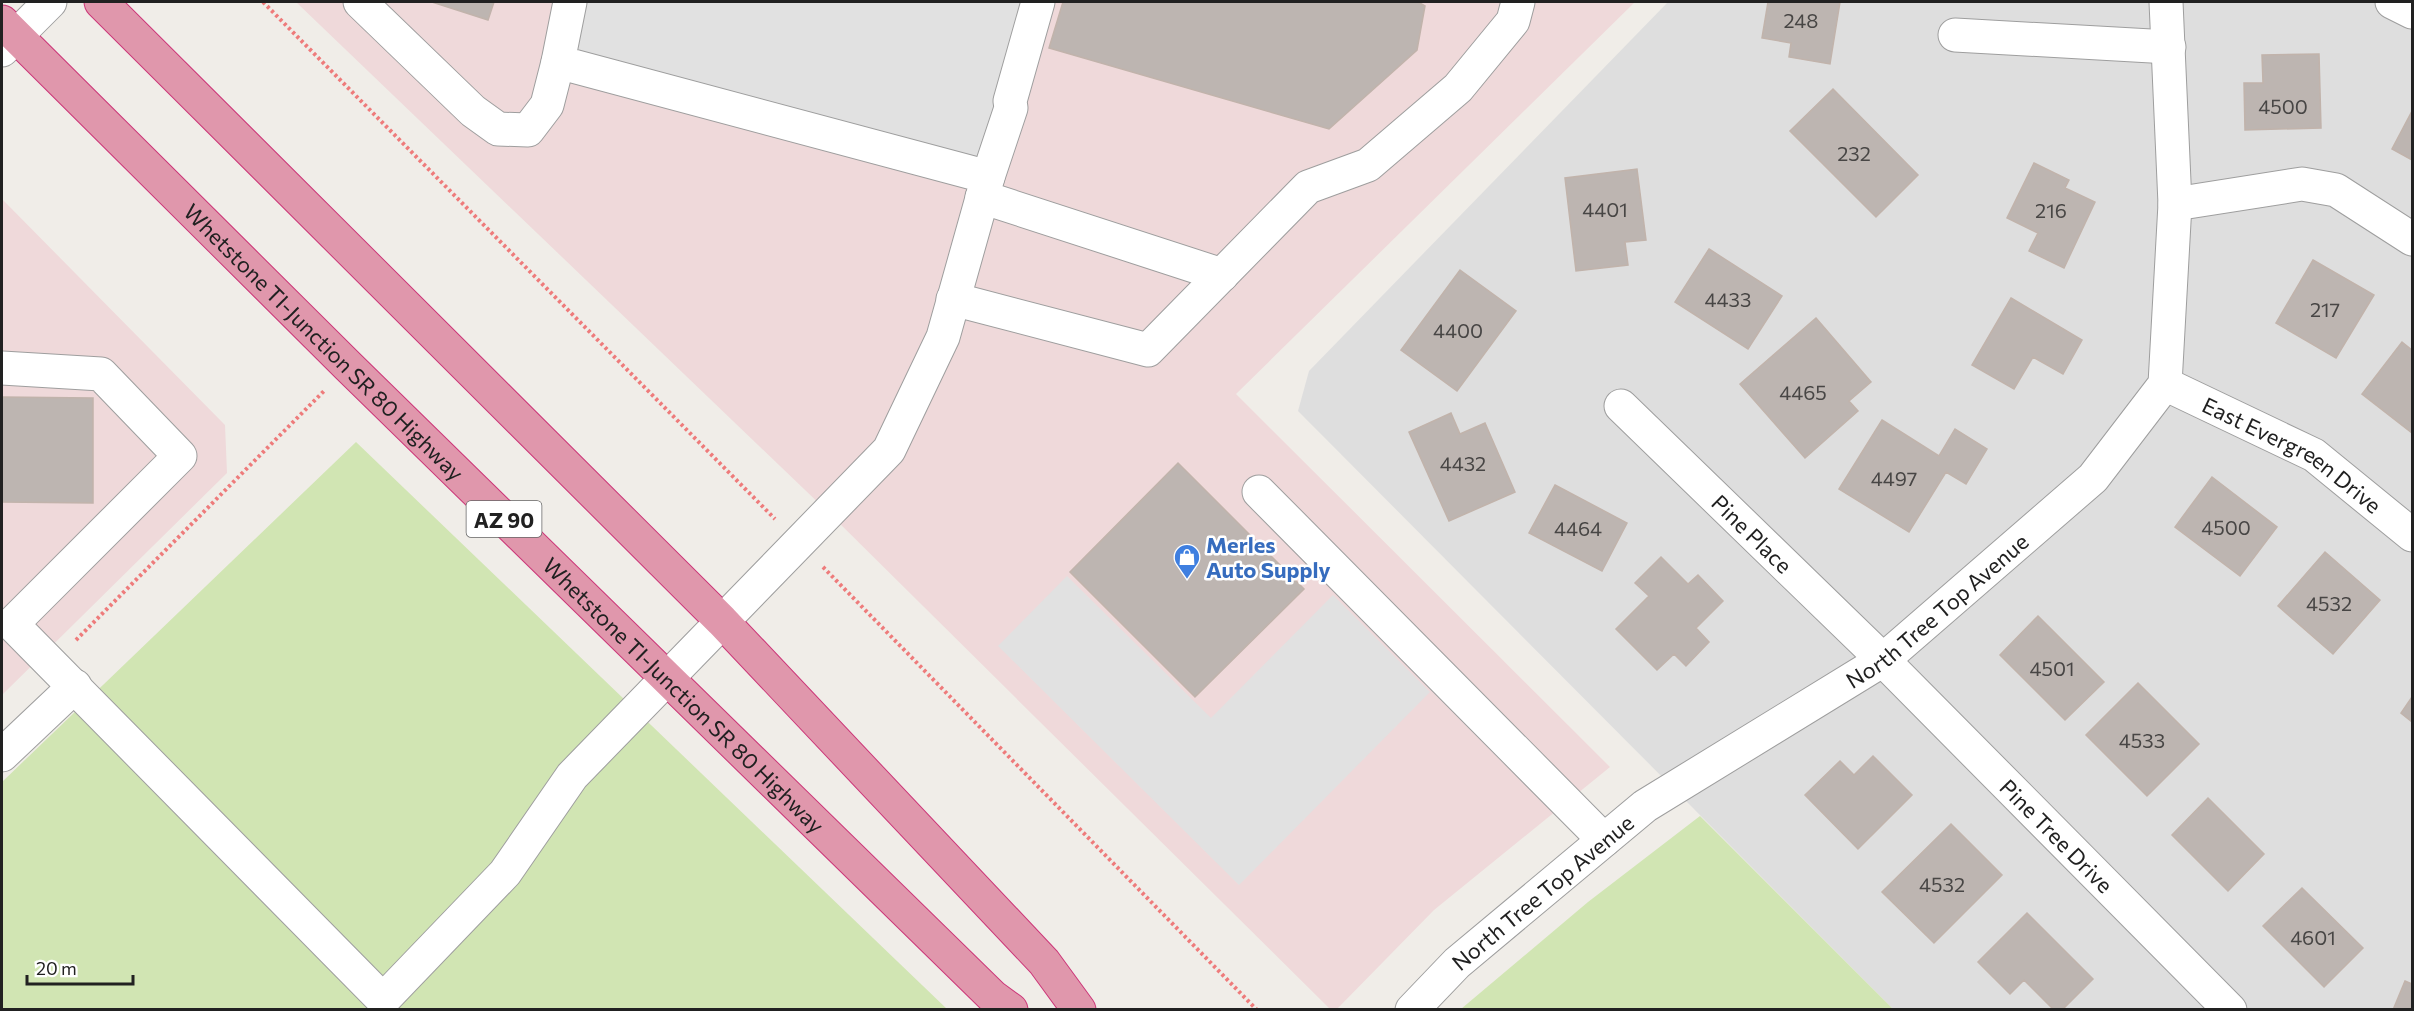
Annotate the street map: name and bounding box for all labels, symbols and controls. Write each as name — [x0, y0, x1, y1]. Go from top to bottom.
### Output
house number: 248 — [1784, 8, 1818, 32]
house number: 4500 — [2258, 94, 2308, 118]
house number: 232 — [1837, 141, 1871, 165]
house number: 4401 — [1582, 197, 1628, 221]
street label: Whetstone TI-Junction SR 80 Highway — [179, 198, 470, 486]
house number: 216 — [2035, 198, 2067, 222]
house number: 4433 — [1705, 287, 1751, 311]
house number: 217 — [2310, 297, 2340, 321]
house number: 4400 — [1433, 318, 1483, 342]
house number: 4465 — [1779, 380, 1827, 404]
street label: East Evergreen Drive — [2198, 390, 2387, 518]
house number: 4432 — [1440, 451, 1486, 475]
house number: 4497 — [1871, 466, 1917, 490]
street label: Pine Place — [1707, 488, 1798, 578]
road number: AZ 90 — [466, 501, 542, 537]
house number: 4500 — [2201, 515, 2251, 539]
house number: 4464 — [1554, 516, 1602, 540]
street label: North Tree Top Avenue — [1841, 527, 2033, 693]
place label: Merles Auto Supply — [1206, 531, 1331, 583]
shop icon: Merles Auto Supply — [1172, 542, 1202, 580]
street label: Whetstone TI-Junction SR 80 Highway — [538, 551, 830, 838]
house number: 4532 — [2306, 591, 2352, 615]
house number: 4501 — [2029, 656, 2075, 680]
house number: 4533 — [2119, 728, 2165, 752]
street label: Pine Tree Drive — [1995, 773, 2119, 898]
street label: North Tree Top Avenue — [1446, 808, 1639, 976]
house number: 4532 — [1919, 872, 1965, 896]
house number: 4601 — [2290, 925, 2336, 949]
scale bar — [27, 948, 134, 986]
text: 20 m — [36, 957, 77, 979]

